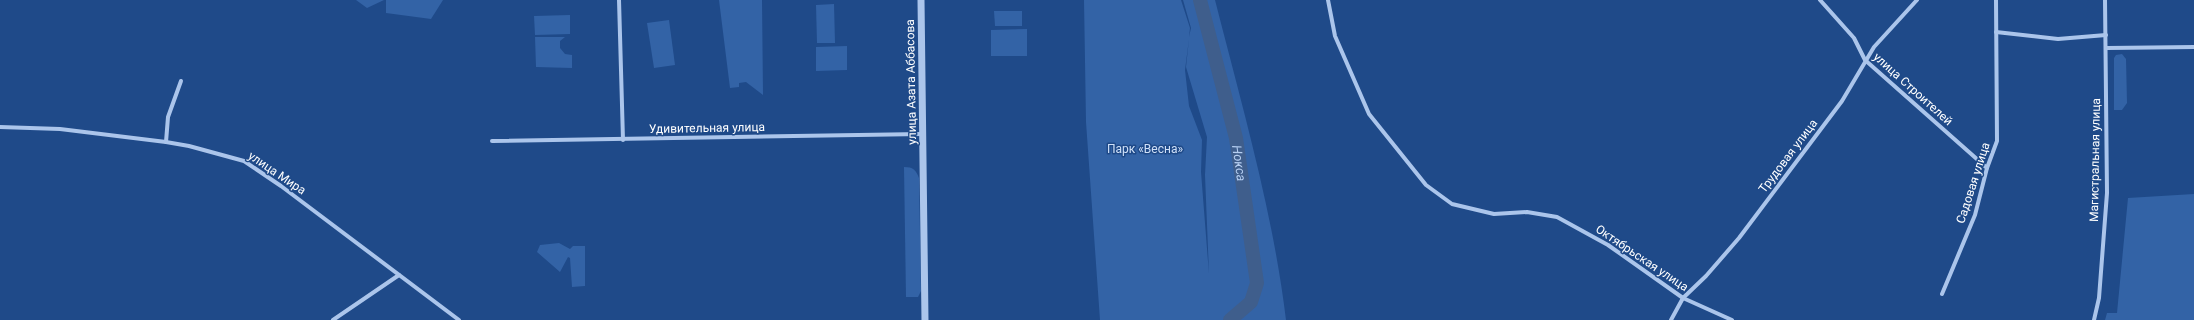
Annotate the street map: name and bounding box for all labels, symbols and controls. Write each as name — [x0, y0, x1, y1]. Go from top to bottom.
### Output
street label: улица Азата Аббасова — [903, 19, 919, 145]
street label: улица Строителей — [1870, 50, 1956, 128]
street label: Магистральная улица — [2087, 98, 2103, 222]
street label: Трудовая улица — [1756, 116, 1820, 196]
street label: Удивительная улица — [649, 120, 765, 136]
street label: Садовая улица — [1953, 141, 1993, 225]
park label: Парк «Весна» — [1107, 142, 1183, 156]
water label: Нокса — [1229, 144, 1249, 182]
street label: улица Мира — [245, 149, 309, 197]
street label: Октябрьская улица — [1593, 222, 1691, 294]

